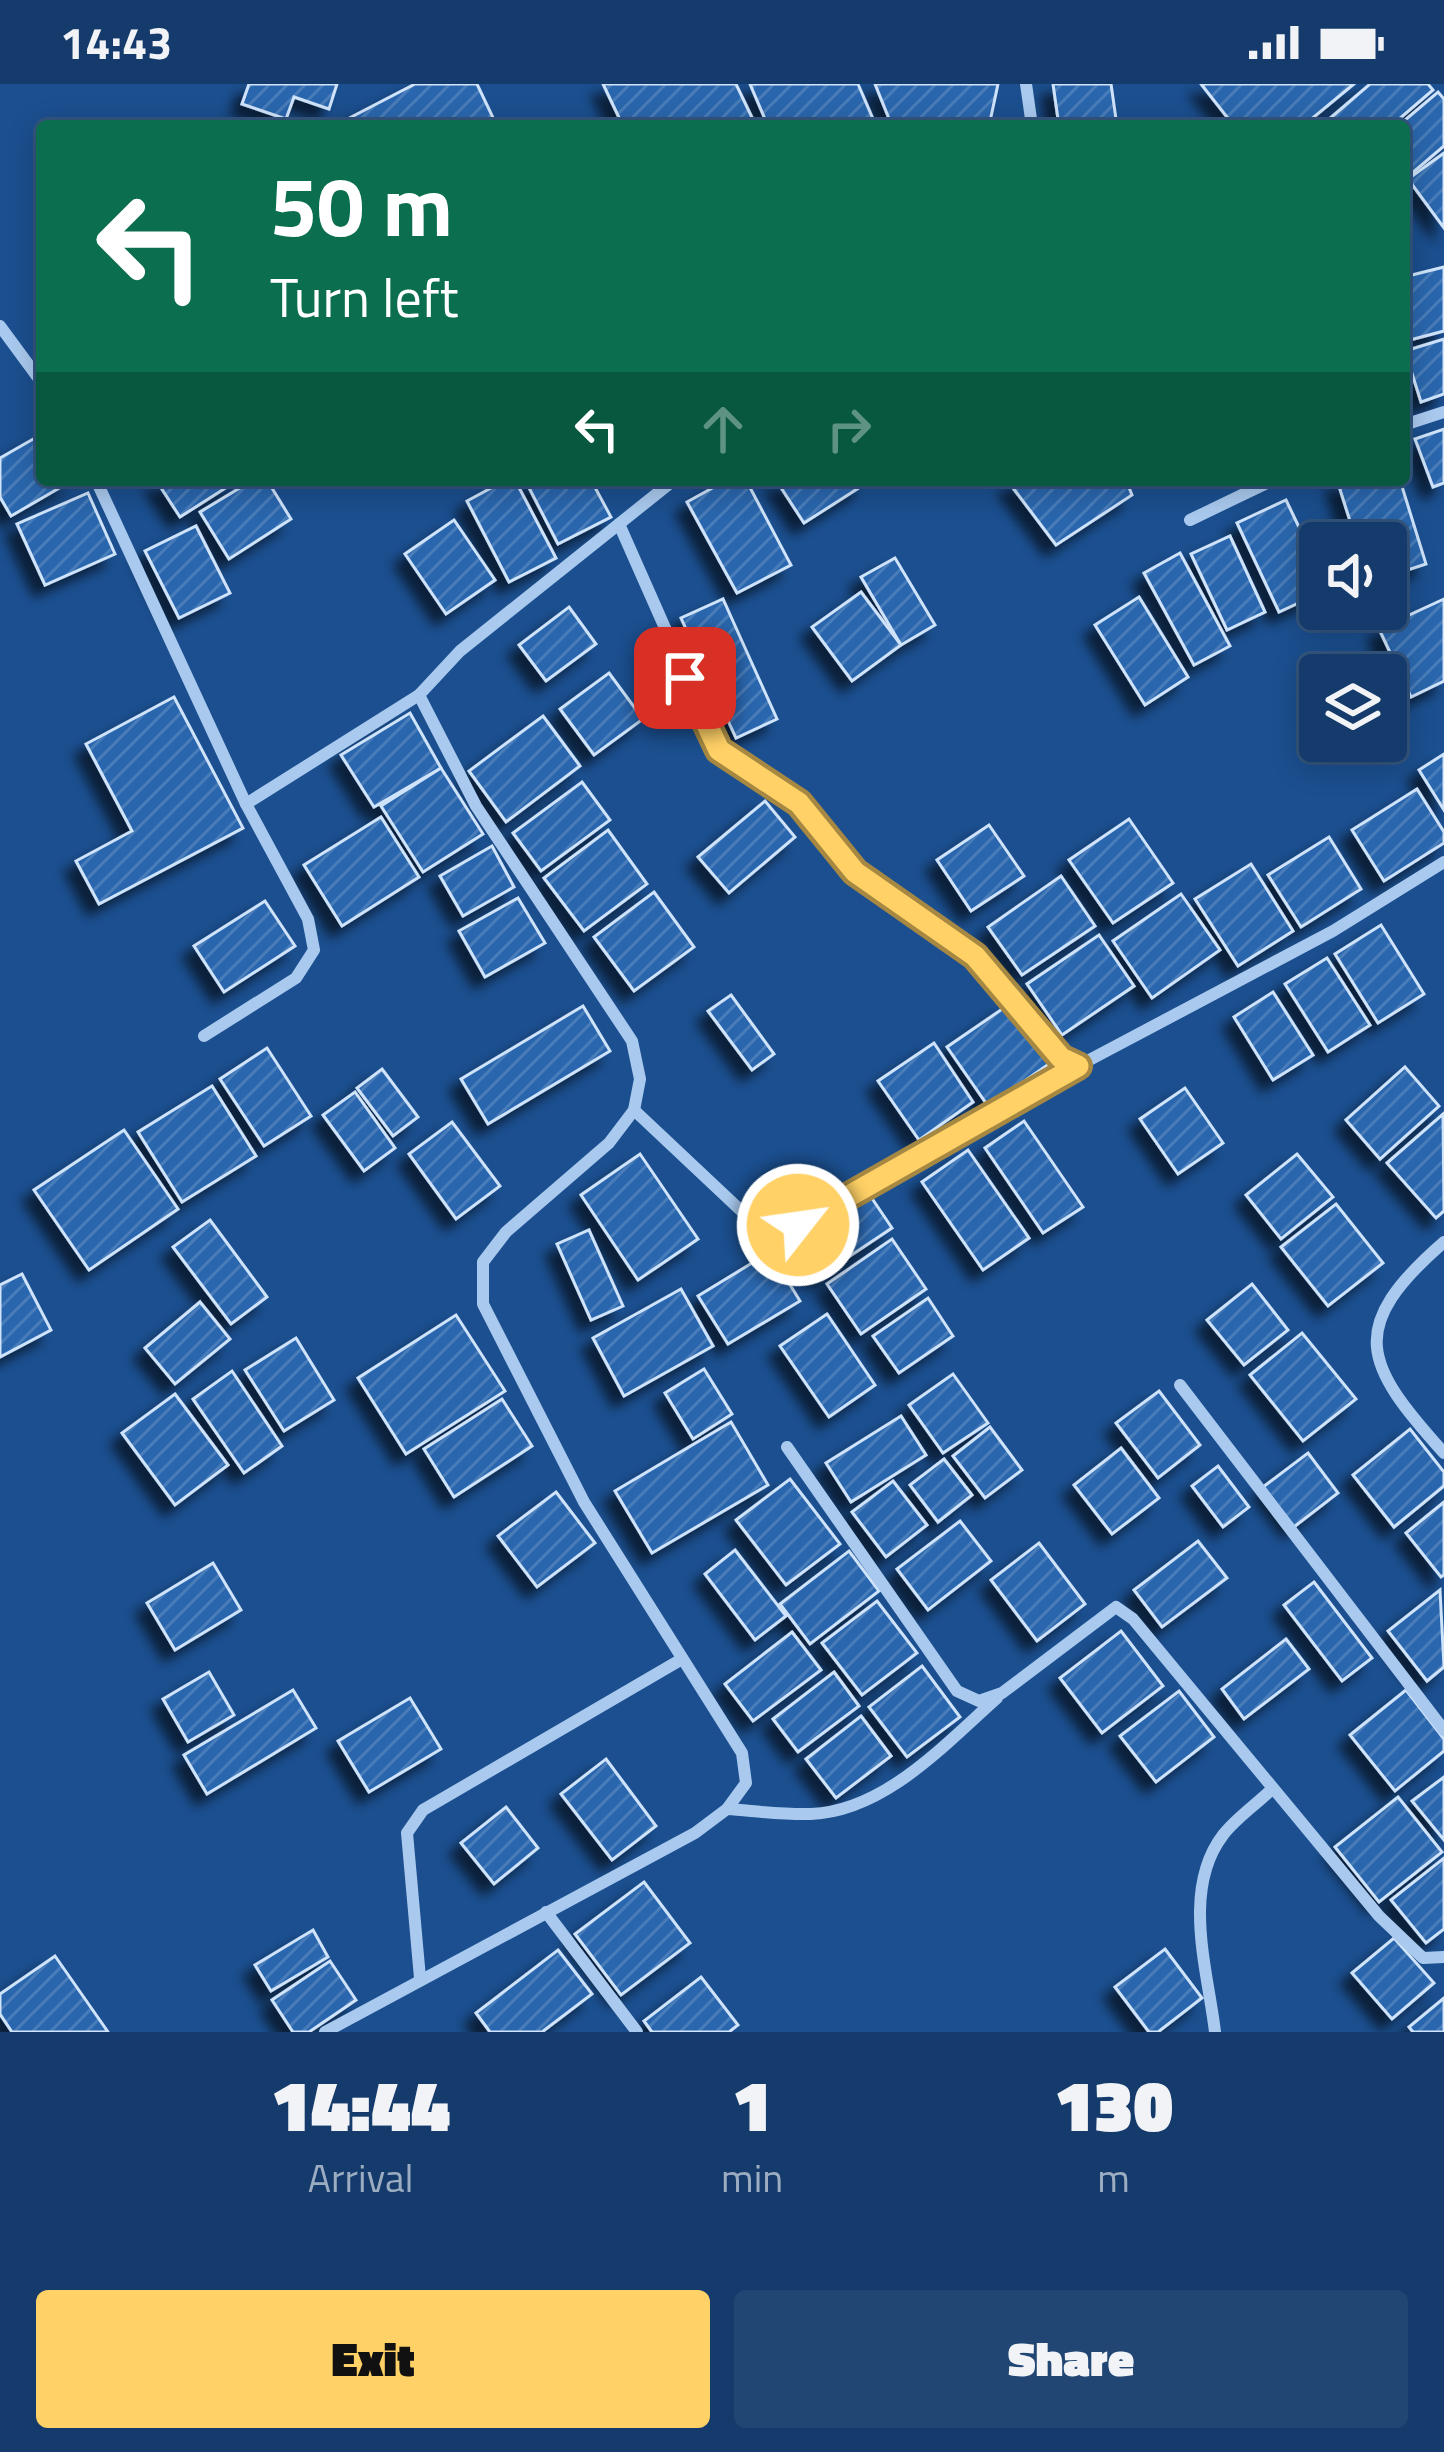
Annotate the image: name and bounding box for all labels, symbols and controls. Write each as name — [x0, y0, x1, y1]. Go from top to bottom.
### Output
text: 14:43 — [60, 8, 172, 76]
text: 50 m — [270, 141, 453, 269]
icon: left — [72, 168, 228, 324]
text: Turn left — [270, 256, 459, 338]
icon: left — [564, 396, 630, 462]
icon: ahead — [690, 396, 756, 462]
icon: right — [816, 396, 882, 462]
map controls — [1299, 522, 1407, 762]
button: sound — [1299, 522, 1407, 630]
pin — [634, 627, 736, 729]
icon: arrive — [652, 645, 718, 711]
button: layers — [1299, 654, 1407, 762]
position arrow — [735, 1162, 861, 1288]
text: 14:44 — [271, 2049, 450, 2159]
text: 1 — [732, 2049, 772, 2159]
text: 130 — [1054, 2049, 1173, 2159]
text: Arrival — [308, 2148, 413, 2207]
text: min — [721, 2148, 783, 2207]
text: m — [1097, 2148, 1130, 2207]
button: Exit — [36, 2290, 710, 2428]
button: Share — [734, 2290, 1408, 2428]

